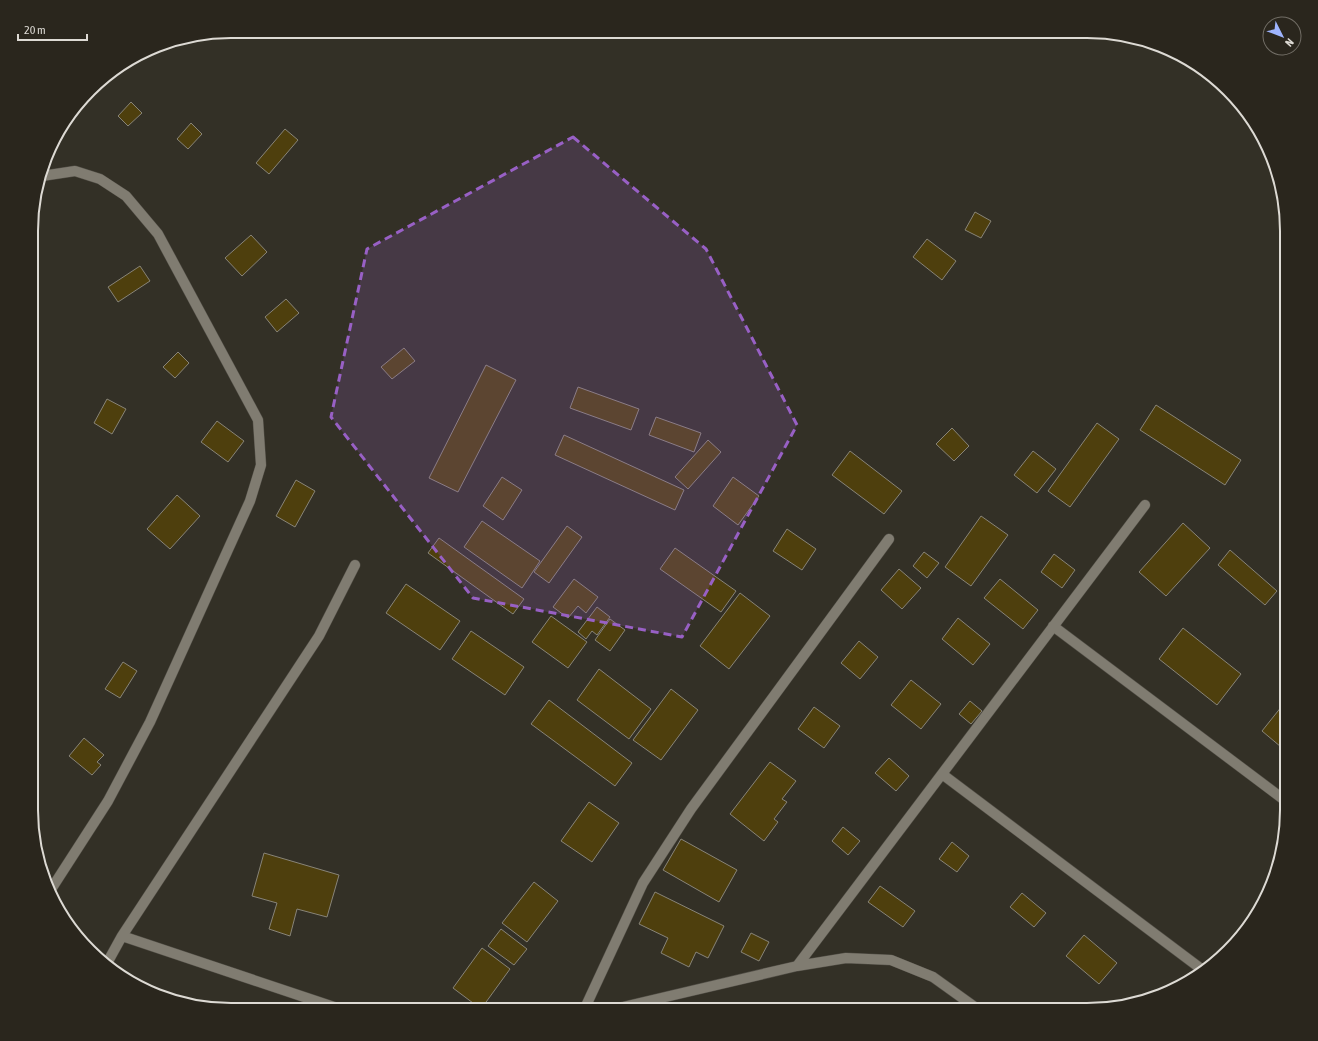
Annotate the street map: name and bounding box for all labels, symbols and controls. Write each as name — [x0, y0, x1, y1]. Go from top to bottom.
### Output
scale bar — [18, 16, 87, 42]
north arrow — [1262, 16, 1302, 56]
text: 20 m — [24, 23, 46, 37]
text: N — [1283, 36, 1296, 49]

